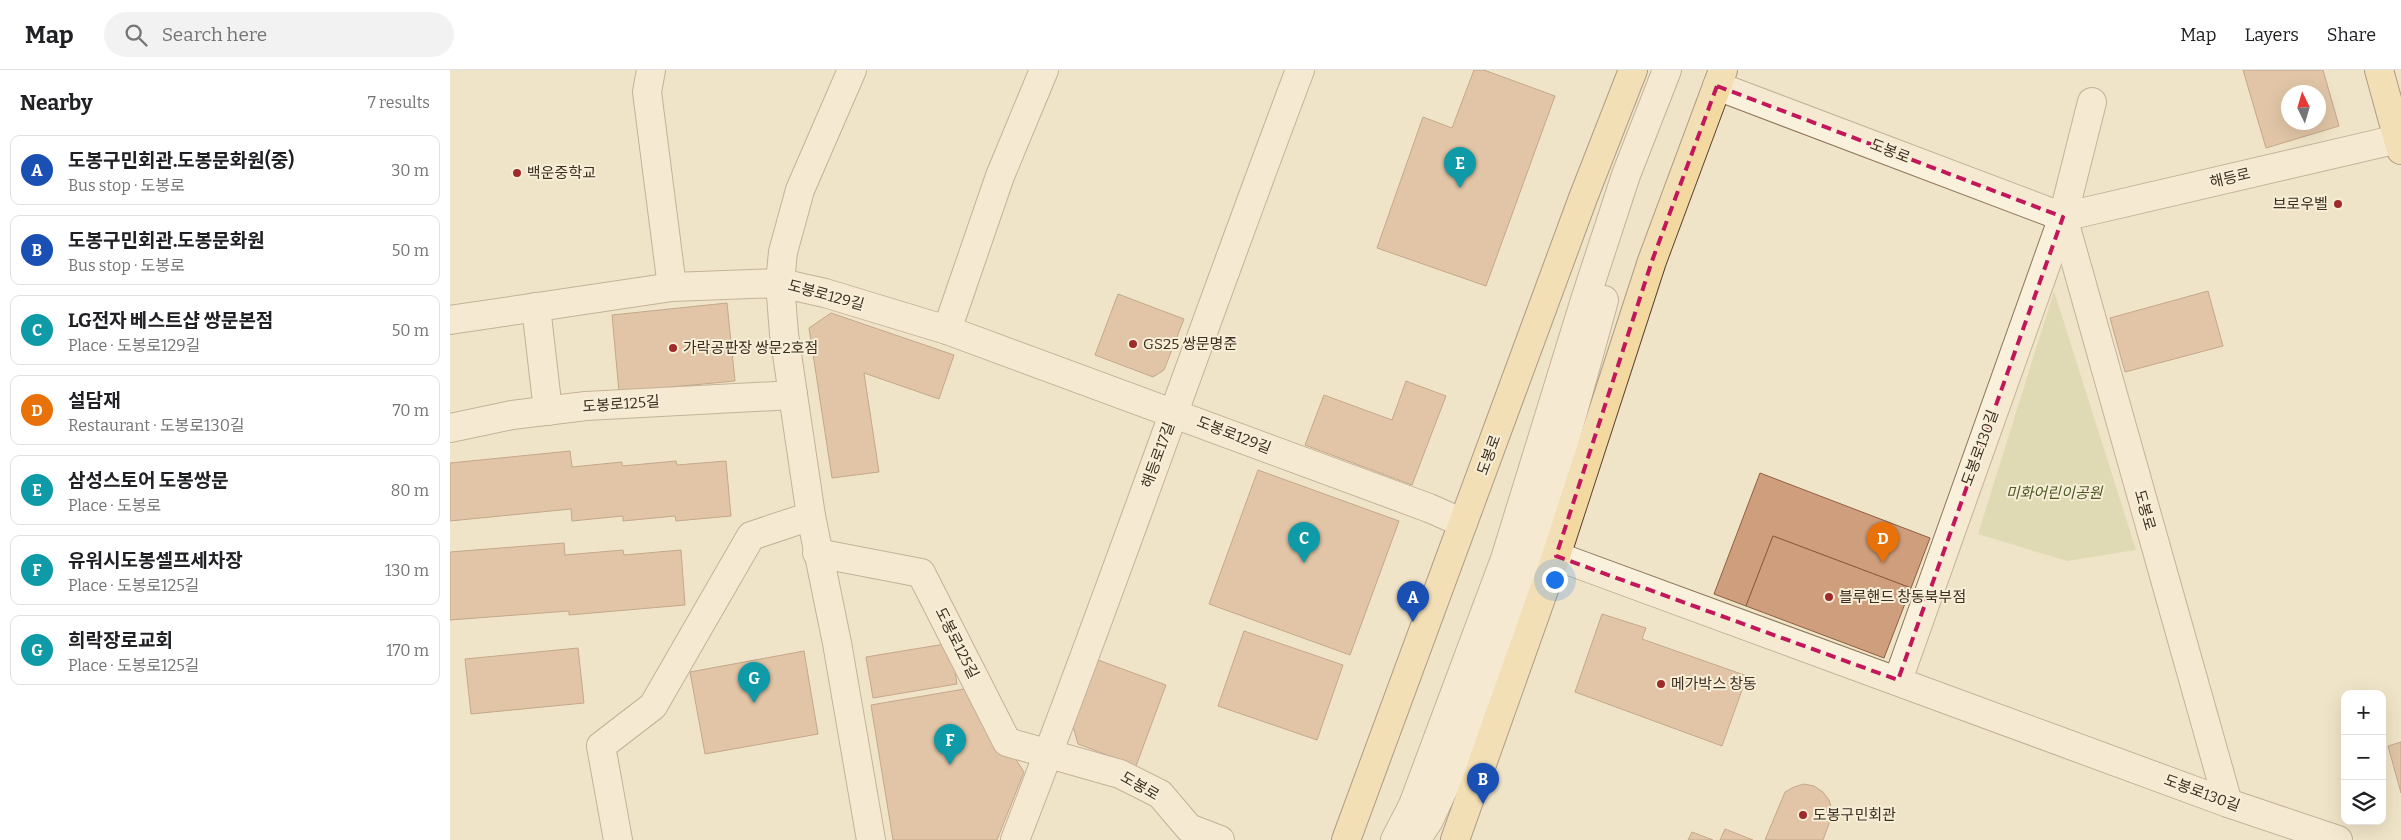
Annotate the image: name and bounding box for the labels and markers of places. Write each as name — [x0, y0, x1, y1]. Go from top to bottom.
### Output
pin: E — [1444, 147, 1476, 188]
place label: 백운중학교 — [527, 164, 596, 182]
marker: 백운중학교 — [511, 167, 523, 179]
place label: 브로우벨 — [2273, 195, 2328, 213]
marker: 브로우벨 — [2332, 198, 2344, 210]
place label: GS25 쌍문명준 — [1143, 335, 1237, 353]
marker: GS25 쌍문명준 — [1127, 338, 1139, 350]
place label: 가락공판장 쌍문2호점 — [683, 339, 818, 357]
marker: 가락공판장 쌍문2호점 — [667, 342, 679, 354]
pin: C — [1288, 522, 1320, 563]
pin: D — [1867, 522, 1899, 563]
pin: A — [1397, 581, 1429, 622]
place label: 블루핸드 창동북부점 — [1839, 588, 1966, 606]
marker: 블루핸드 창동북부점 — [1823, 591, 1835, 603]
pin: G — [738, 662, 770, 703]
place label: 메가박스 창동 — [1671, 675, 1757, 693]
marker: 메가박스 창동 — [1655, 678, 1667, 690]
pin: F — [934, 724, 966, 765]
pin: B — [1467, 763, 1499, 804]
place label: 도봉구민회관 — [1813, 806, 1896, 824]
marker: 도봉구민회관 — [1797, 809, 1809, 821]

